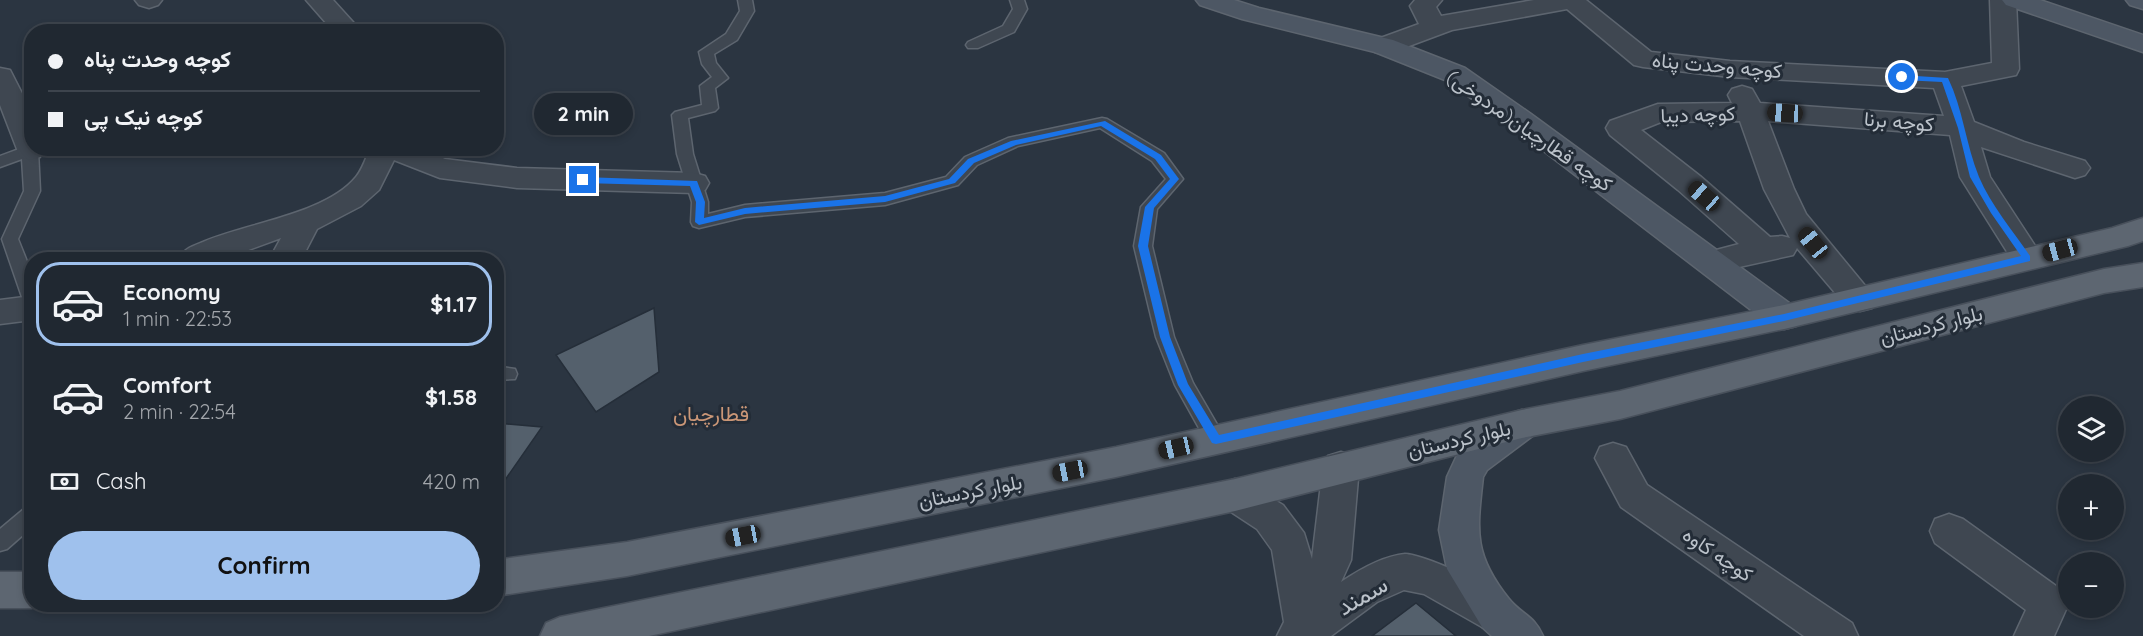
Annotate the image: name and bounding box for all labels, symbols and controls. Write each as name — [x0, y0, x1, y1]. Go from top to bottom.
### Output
text: کوچه وحدت پناه — [84, 45, 231, 73]
street label: کوچه وحدت پناه — [1651, 47, 1783, 85]
street label: کوچه قطارچیان(مردوخی) — [1441, 63, 1618, 198]
route start — [1888, 63, 1915, 90]
callout: 2 min — [534, 93, 632, 135]
street label: کوچه دیبا — [1660, 100, 1736, 130]
text: 2 min — [557, 101, 610, 126]
text: کوچه نیک پی — [84, 103, 203, 131]
car — [1767, 103, 1803, 123]
street label: کوچه برنا — [1863, 105, 1935, 139]
route end — [569, 166, 596, 193]
car — [1685, 177, 1723, 215]
car — [1795, 223, 1831, 263]
car — [2040, 237, 2080, 263]
icon: car — [51, 277, 105, 331]
text: Economy — [123, 278, 221, 306]
text: $1.17 — [430, 290, 477, 318]
street label: بلوار کردستان — [1877, 300, 1985, 351]
text: 1 min · 22:53 — [123, 306, 232, 331]
icon: car — [51, 370, 105, 424]
text: Comfort — [123, 371, 212, 399]
text: $1.58 — [425, 383, 477, 411]
map controls — [2058, 396, 2124, 618]
button: layers — [2058, 396, 2124, 462]
text: 2 min · 22:54 — [123, 399, 236, 424]
district label: قطارچیان — [673, 400, 749, 428]
street label: بلوار کردستان — [1405, 415, 1513, 464]
car — [1156, 435, 1196, 461]
car — [1051, 459, 1089, 483]
icon: cash — [48, 465, 81, 498]
text: Cash — [96, 467, 147, 495]
text: 420 m — [423, 469, 480, 494]
street label: بلوار کردستان — [916, 469, 1024, 514]
button: + — [2058, 474, 2124, 540]
street label: کوچه کاوه — [1677, 521, 1758, 588]
car — [724, 524, 762, 548]
button: Confirm — [48, 531, 480, 600]
button: − — [2058, 552, 2124, 618]
street label: سمند — [1331, 569, 1393, 621]

